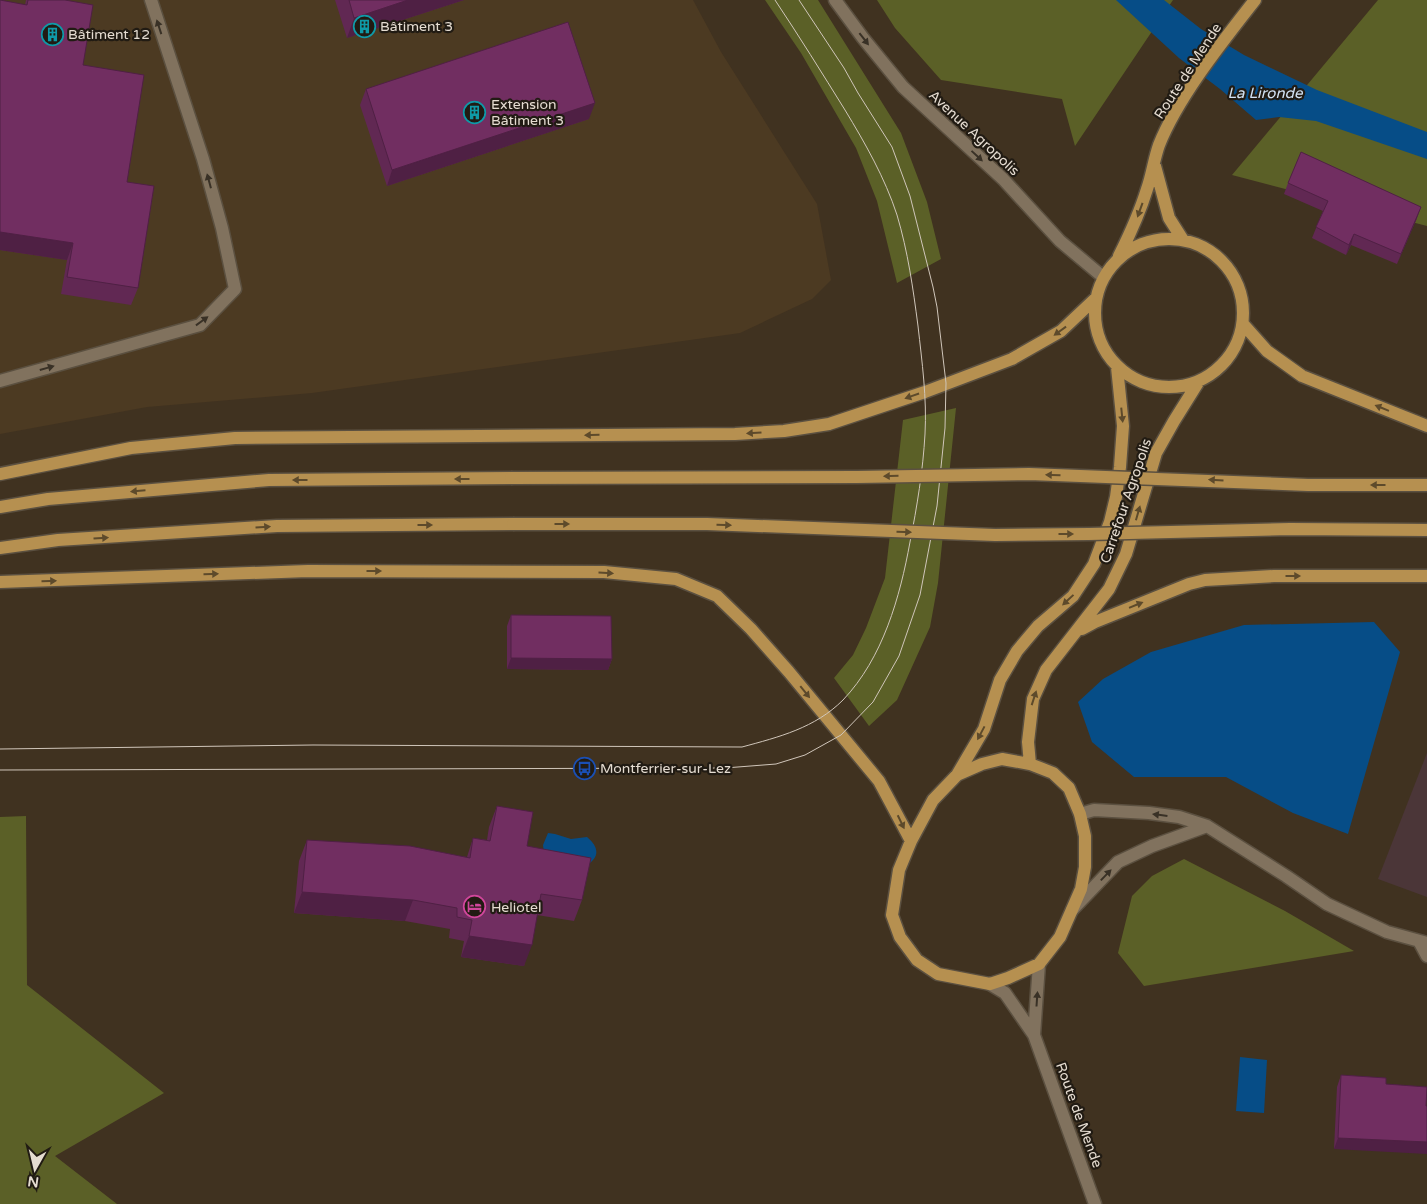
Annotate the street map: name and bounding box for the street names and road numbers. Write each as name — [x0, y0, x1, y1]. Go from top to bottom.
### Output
street label: Route de Mende — [1151, 20, 1225, 122]
street label: Avenue Agropolis — [925, 87, 1023, 179]
street label: Carrefour Agropolis — [1097, 436, 1155, 566]
street label: Route de Mende — [1052, 1060, 1106, 1170]

